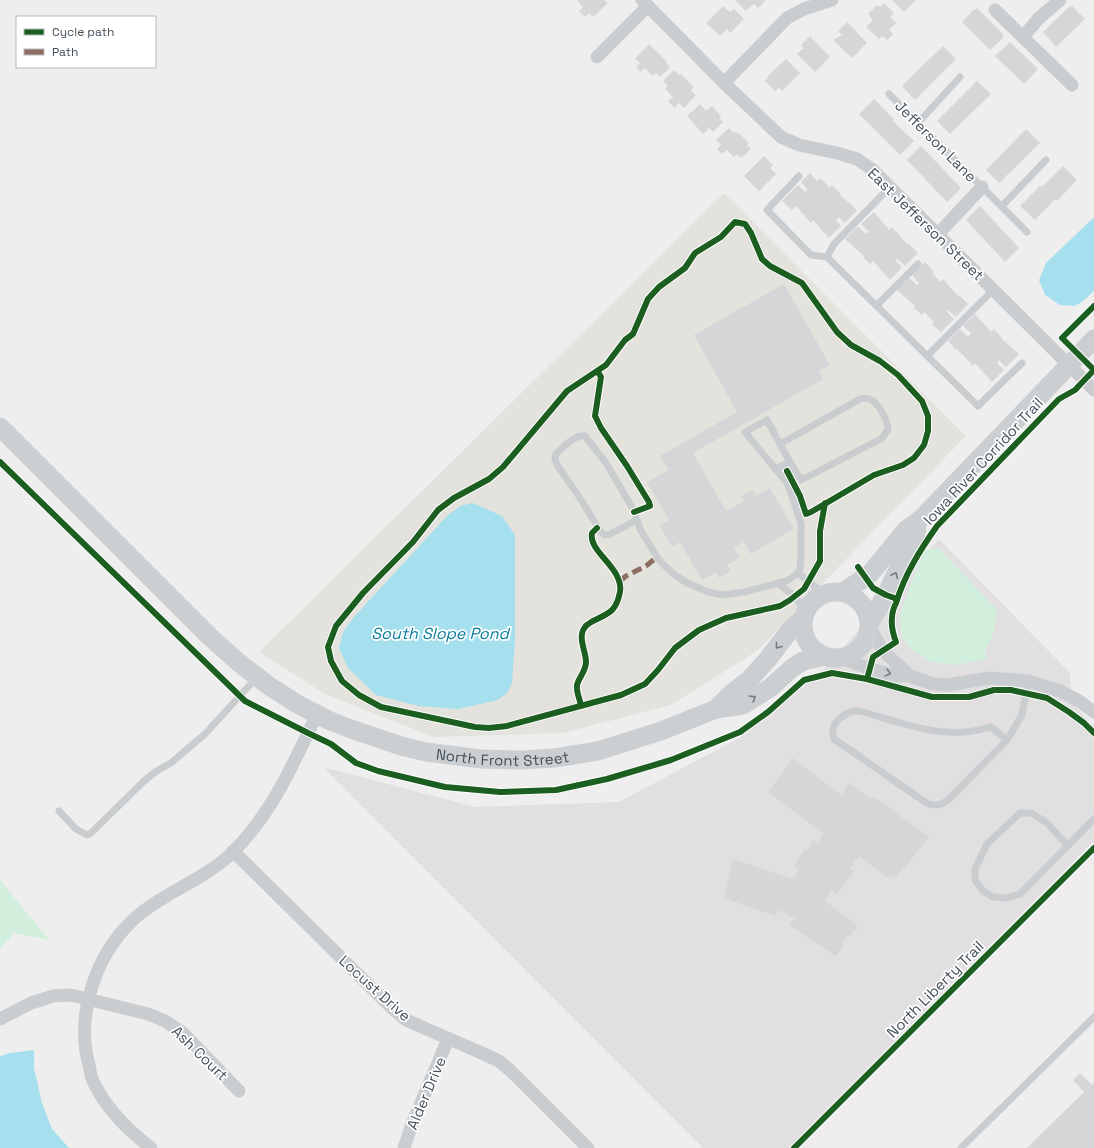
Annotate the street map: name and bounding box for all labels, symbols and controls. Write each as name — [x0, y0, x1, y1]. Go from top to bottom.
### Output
legend — [16, 16, 156, 68]
text: Cycle path — [52, 24, 114, 40]
text: Path — [52, 44, 78, 60]
street label: Jefferson Lane — [891, 96, 981, 186]
street label: East Jefferson Street — [864, 164, 988, 284]
street label: Iowa River Corridor Trail — [919, 393, 1047, 529]
one-way arrow — [890, 572, 898, 579]
water label: South Slope Pond — [371, 623, 511, 644]
one-way arrow — [776, 642, 783, 649]
one-way arrow — [885, 669, 892, 677]
one-way arrow — [749, 696, 756, 703]
street label: North Front Street — [435, 744, 570, 770]
street label: North Liberty Trail — [882, 936, 988, 1042]
street label: Locust Drive — [335, 951, 415, 1025]
street label: Ash Court — [168, 1021, 232, 1085]
street label: Alder Drive — [402, 1054, 450, 1132]

